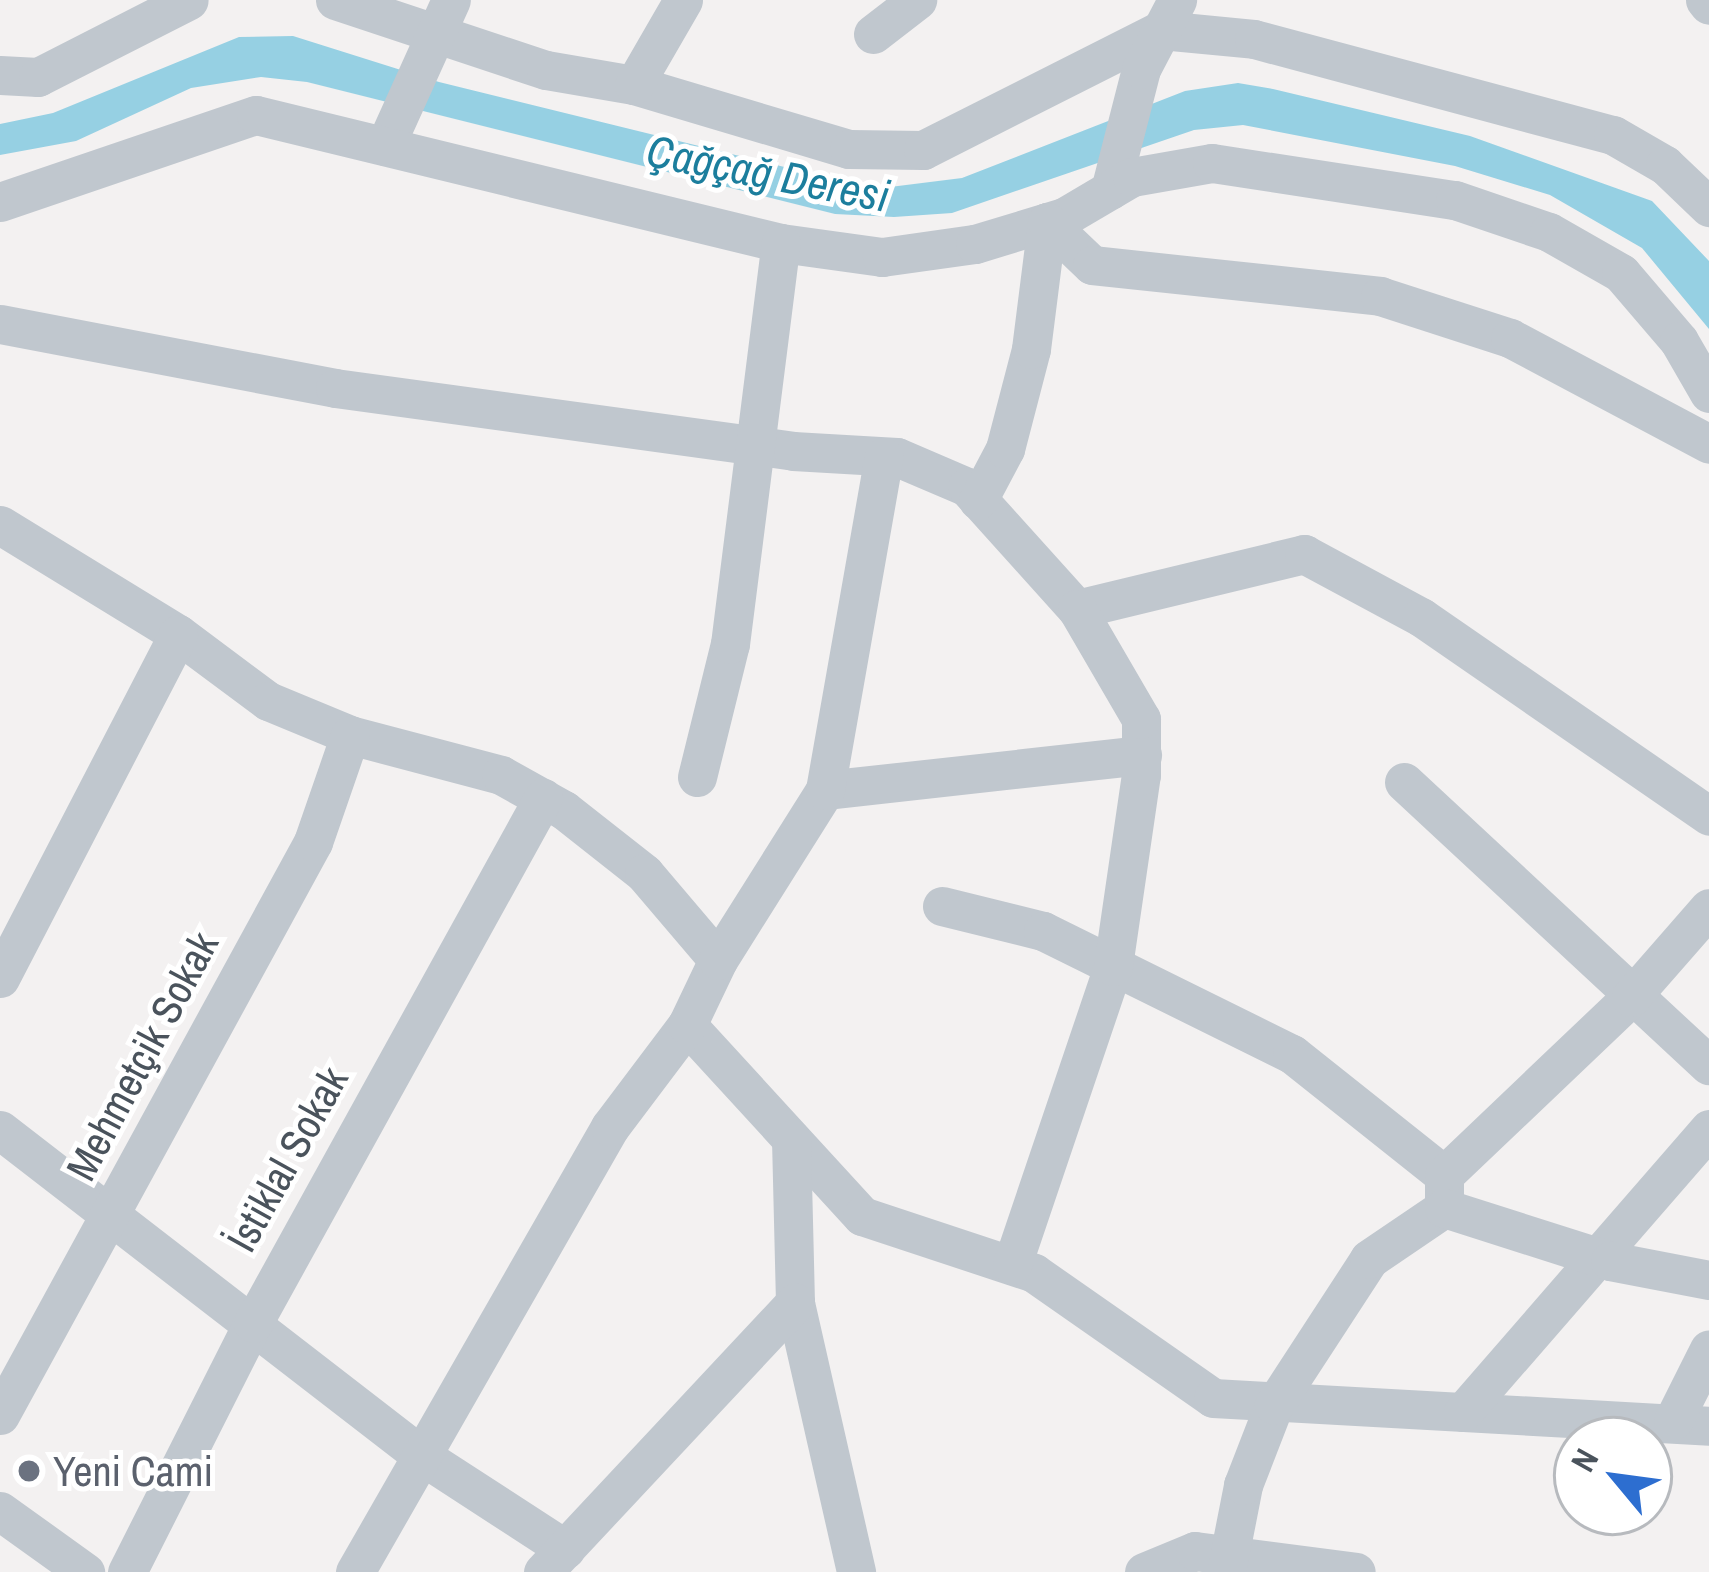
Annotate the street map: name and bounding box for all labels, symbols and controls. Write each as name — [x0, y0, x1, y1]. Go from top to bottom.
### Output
water label: Çağçağ Deresi — [642, 123, 894, 223]
street label: Mehmetçik Sokak — [55, 923, 229, 1189]
street label: İstiklal Sokak — [216, 1058, 358, 1260]
north arrow — [1553, 1416, 1673, 1536]
text: N — [1560, 1441, 1608, 1479]
place label: Yeni Cami — [53, 1446, 213, 1496]
marker: Yeni Cami — [16, 1458, 42, 1484]

